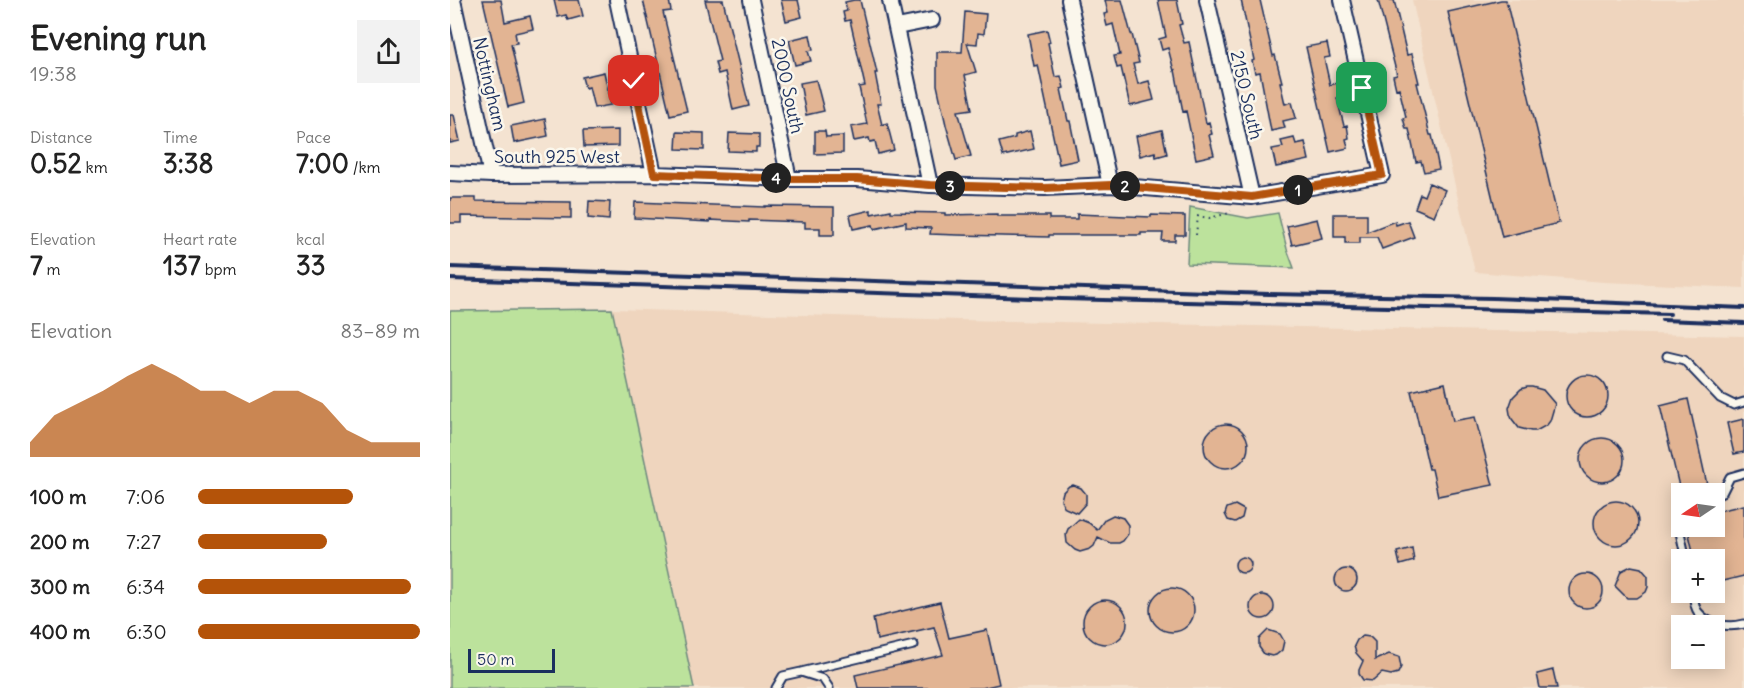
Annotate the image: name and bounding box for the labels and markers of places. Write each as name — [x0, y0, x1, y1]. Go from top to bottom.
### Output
pin — [608, 55, 659, 106]
pin — [1336, 62, 1387, 113]
pin: 4 — [761, 163, 791, 193]
pin: 3 — [935, 171, 965, 201]
pin: 2 — [1110, 171, 1140, 201]
pin: 1 — [1283, 175, 1313, 205]

